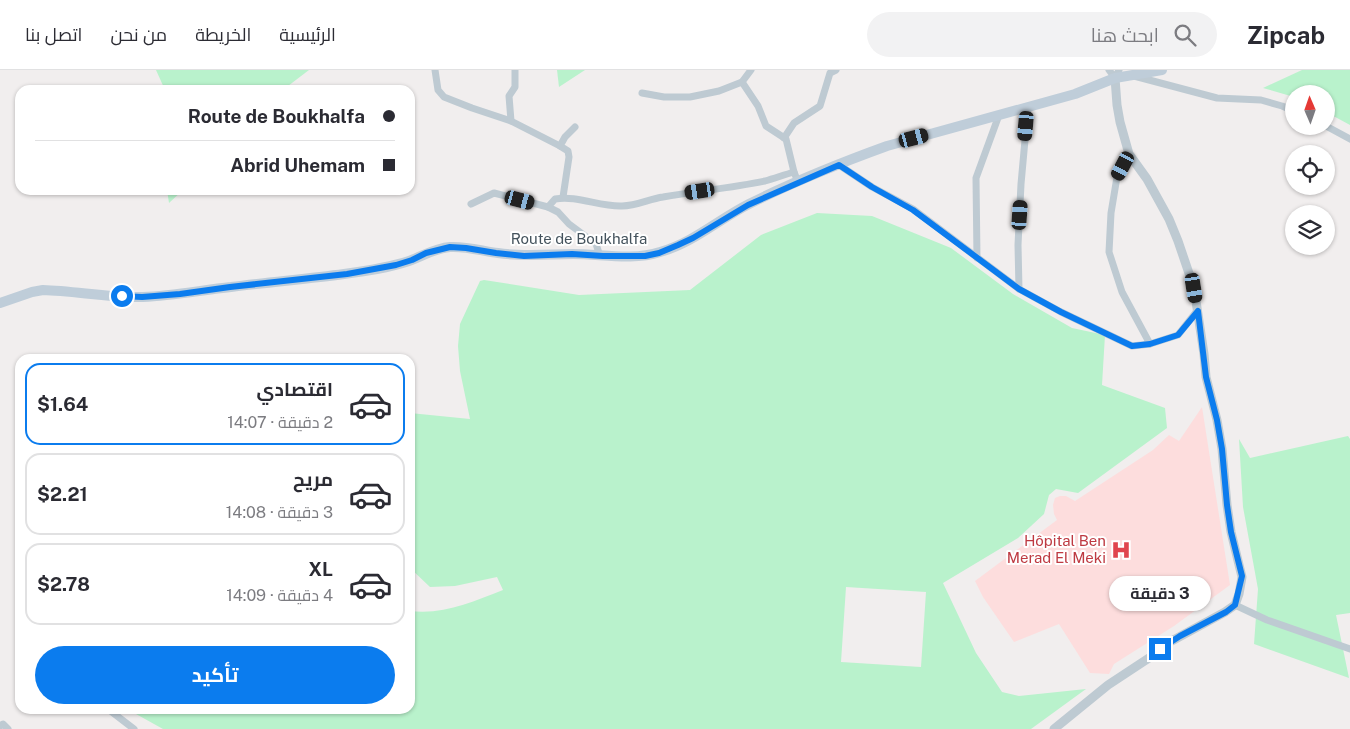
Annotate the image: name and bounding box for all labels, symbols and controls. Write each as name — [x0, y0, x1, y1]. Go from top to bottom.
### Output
search box — [867, 12, 1217, 57]
icon: search — [1171, 21, 1199, 49]
text: Zipcab — [1247, 21, 1325, 49]
text: اتصل بنا — [25, 24, 82, 45]
text: من نحن — [110, 24, 167, 45]
text: الخريطة — [195, 24, 251, 45]
text: الرئيسية — [279, 24, 336, 45]
text: ابحث هنا — [1091, 24, 1159, 46]
north arrow — [1285, 85, 1335, 135]
map controls — [1285, 85, 1335, 255]
text: Route de Boukhalfa — [188, 105, 365, 127]
car — [1017, 110, 1034, 142]
car — [897, 127, 930, 149]
button: locate — [1285, 145, 1335, 195]
car — [1109, 149, 1136, 183]
text: Abrid Uhemam — [230, 154, 365, 176]
car — [684, 181, 715, 201]
car — [503, 189, 536, 211]
car — [1011, 200, 1028, 230]
button: layers — [1285, 205, 1335, 255]
street label: Route de Boukhalfa — [511, 230, 647, 247]
car — [1184, 272, 1203, 304]
route start — [111, 285, 133, 307]
text: اقتصادي — [257, 378, 333, 400]
icon: car — [348, 382, 393, 427]
text: $1.64 — [37, 393, 88, 415]
text: 2 دقيقة · 14:07 — [227, 413, 333, 432]
text: مريح — [293, 468, 333, 490]
icon: car — [348, 472, 393, 517]
text: $2.21 — [37, 483, 88, 505]
text: 3 دقيقة · 14:08 — [226, 503, 333, 522]
place label: Hôpital Ben Merad El Meki — [1007, 532, 1106, 566]
hospital icon: Hôpital Ben Merad El Meki — [1110, 539, 1132, 561]
text: XL — [308, 558, 333, 580]
icon: car — [348, 562, 393, 607]
text: $2.78 — [37, 573, 90, 595]
callout: 3 دقيقة — [1109, 576, 1211, 612]
text: 3 دقيقة — [1130, 584, 1190, 603]
text: 4 دقيقة · 14:09 — [226, 586, 333, 605]
route end — [1149, 638, 1171, 660]
button: تأكيد — [35, 646, 395, 704]

